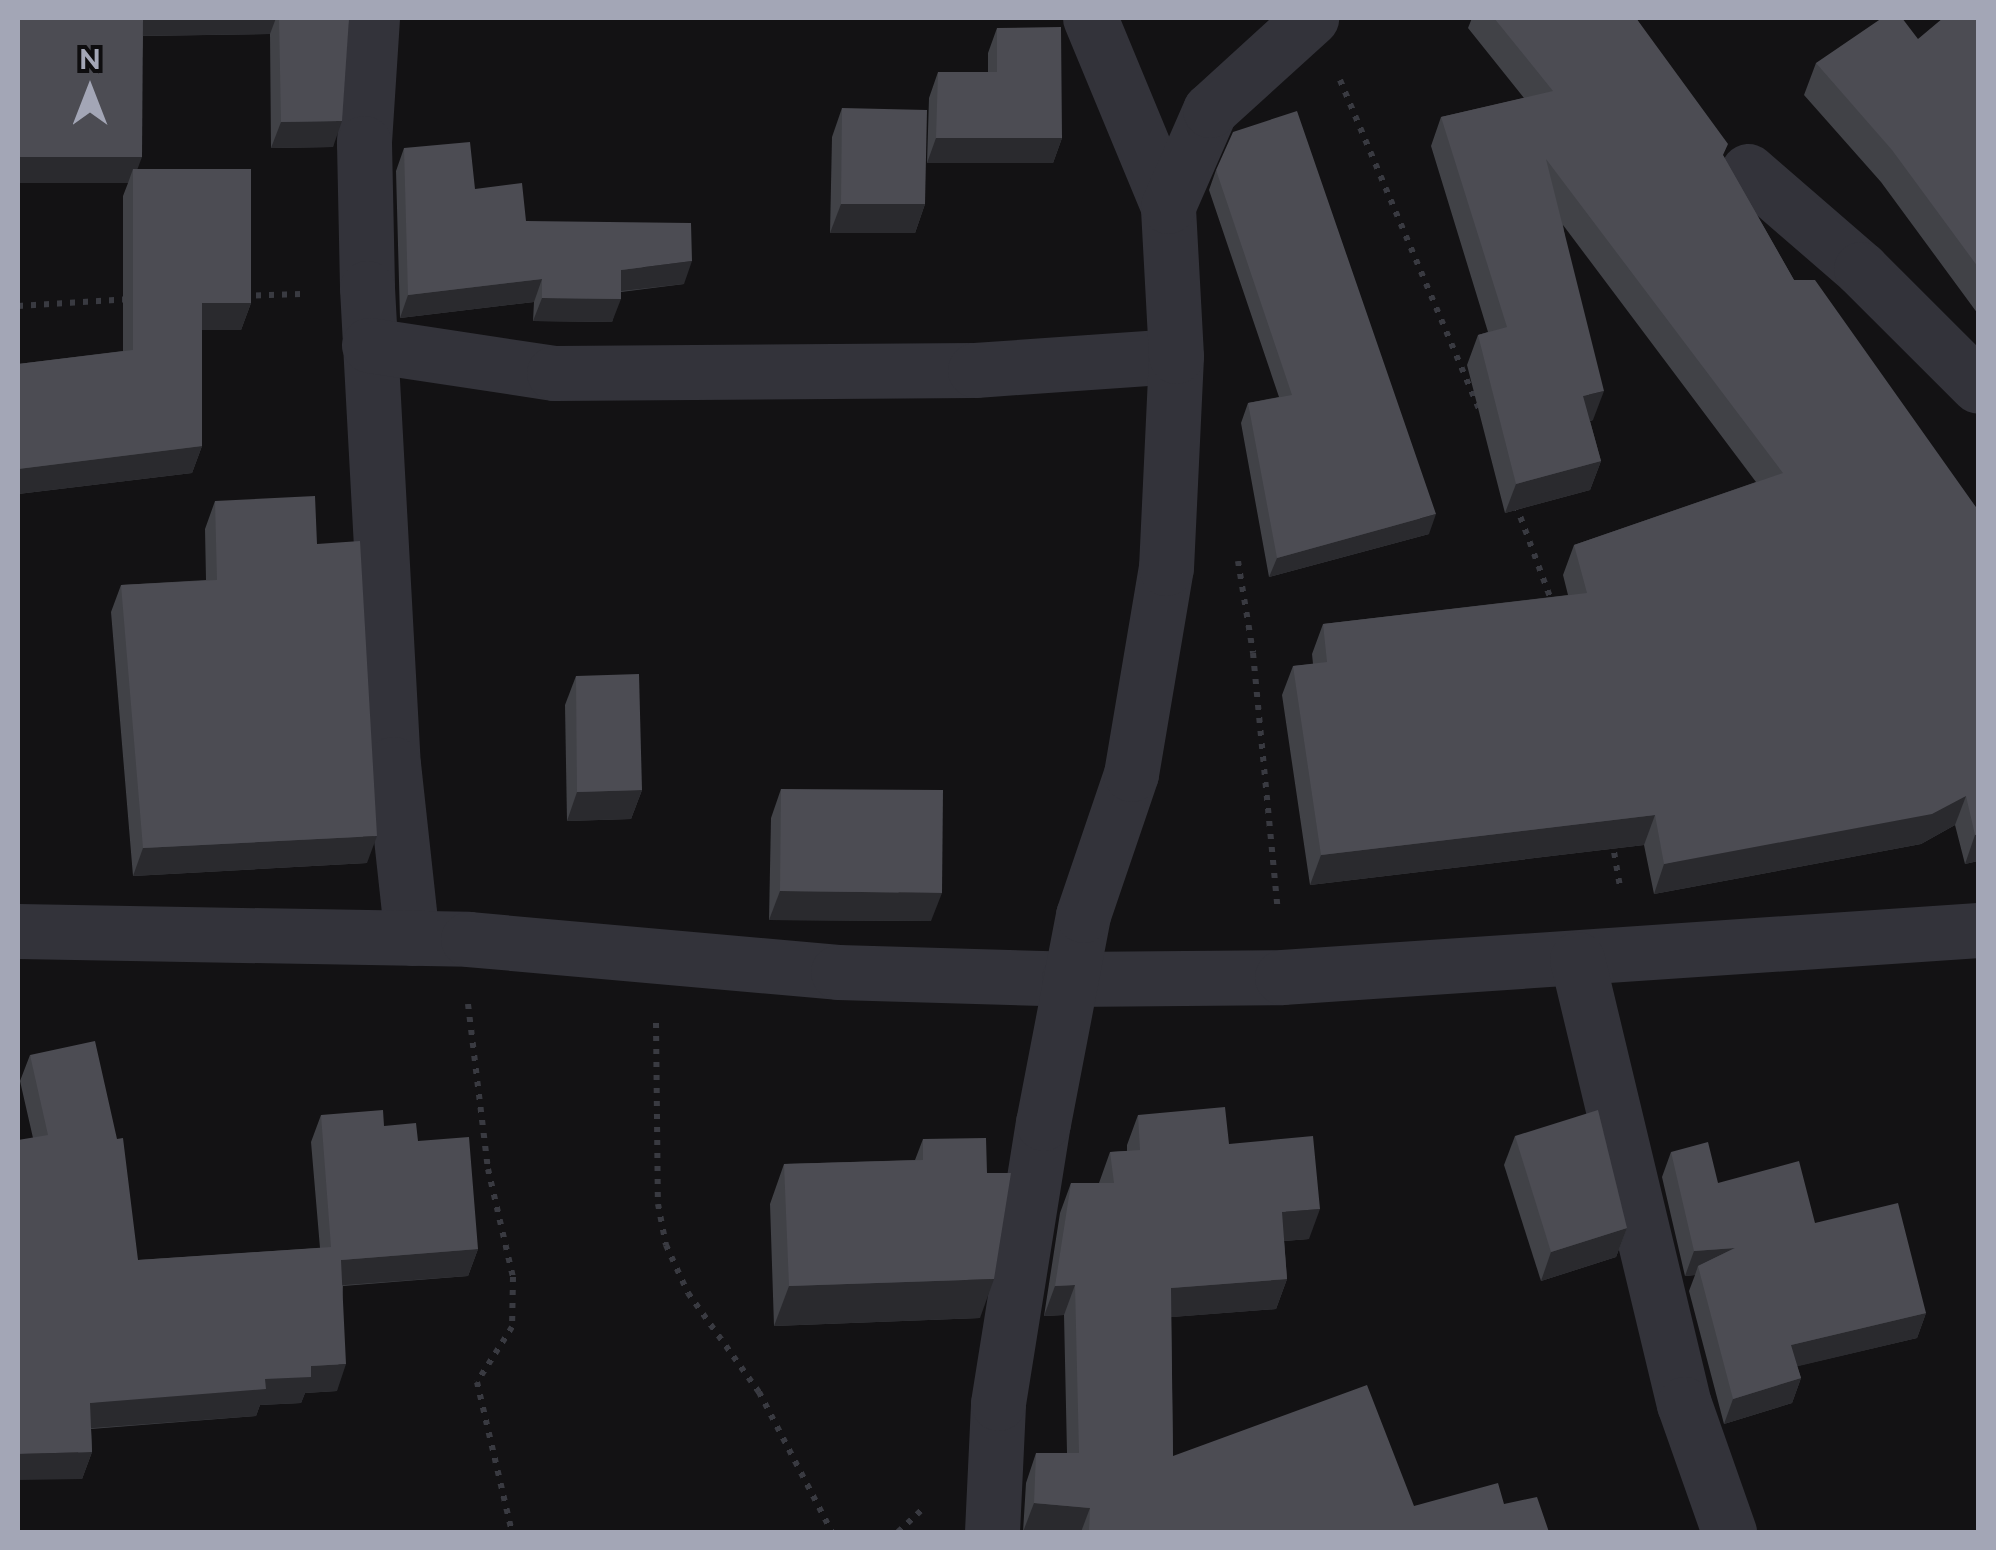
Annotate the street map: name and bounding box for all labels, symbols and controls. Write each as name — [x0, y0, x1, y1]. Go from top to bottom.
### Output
north arrow — [40, 40, 140, 140]
text: N — [79, 43, 101, 76]

